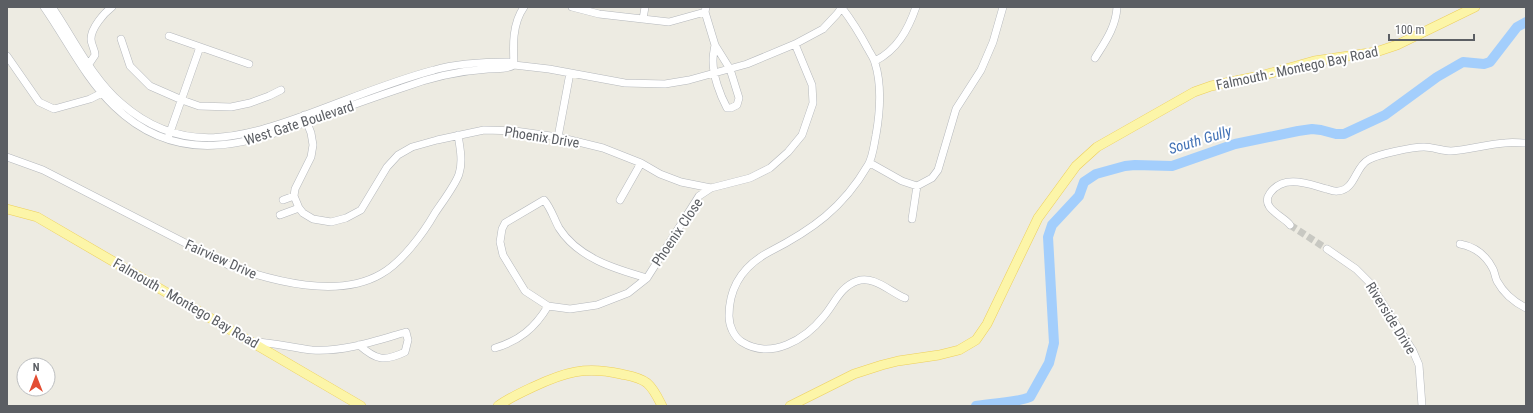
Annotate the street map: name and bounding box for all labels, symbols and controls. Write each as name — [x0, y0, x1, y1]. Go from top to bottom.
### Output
scale bar — [1389, 16, 1474, 42]
text: 100 m — [1395, 23, 1425, 37]
street label: Falmouth - Montego Bay Road — [1215, 43, 1379, 93]
street label: West Gate Boulevard — [242, 98, 356, 148]
water label: South Gully — [1166, 122, 1235, 158]
street label: Phoenix Drive — [504, 123, 581, 151]
street label: Phoenix Close — [648, 195, 706, 269]
street label: Fairview Drive — [183, 236, 260, 282]
street label: Falmouth - Montego Bay Road — [110, 255, 262, 351]
street label: Riverside Drive — [1363, 279, 1420, 357]
north arrow — [16, 357, 56, 397]
text: N — [33, 361, 40, 374]

